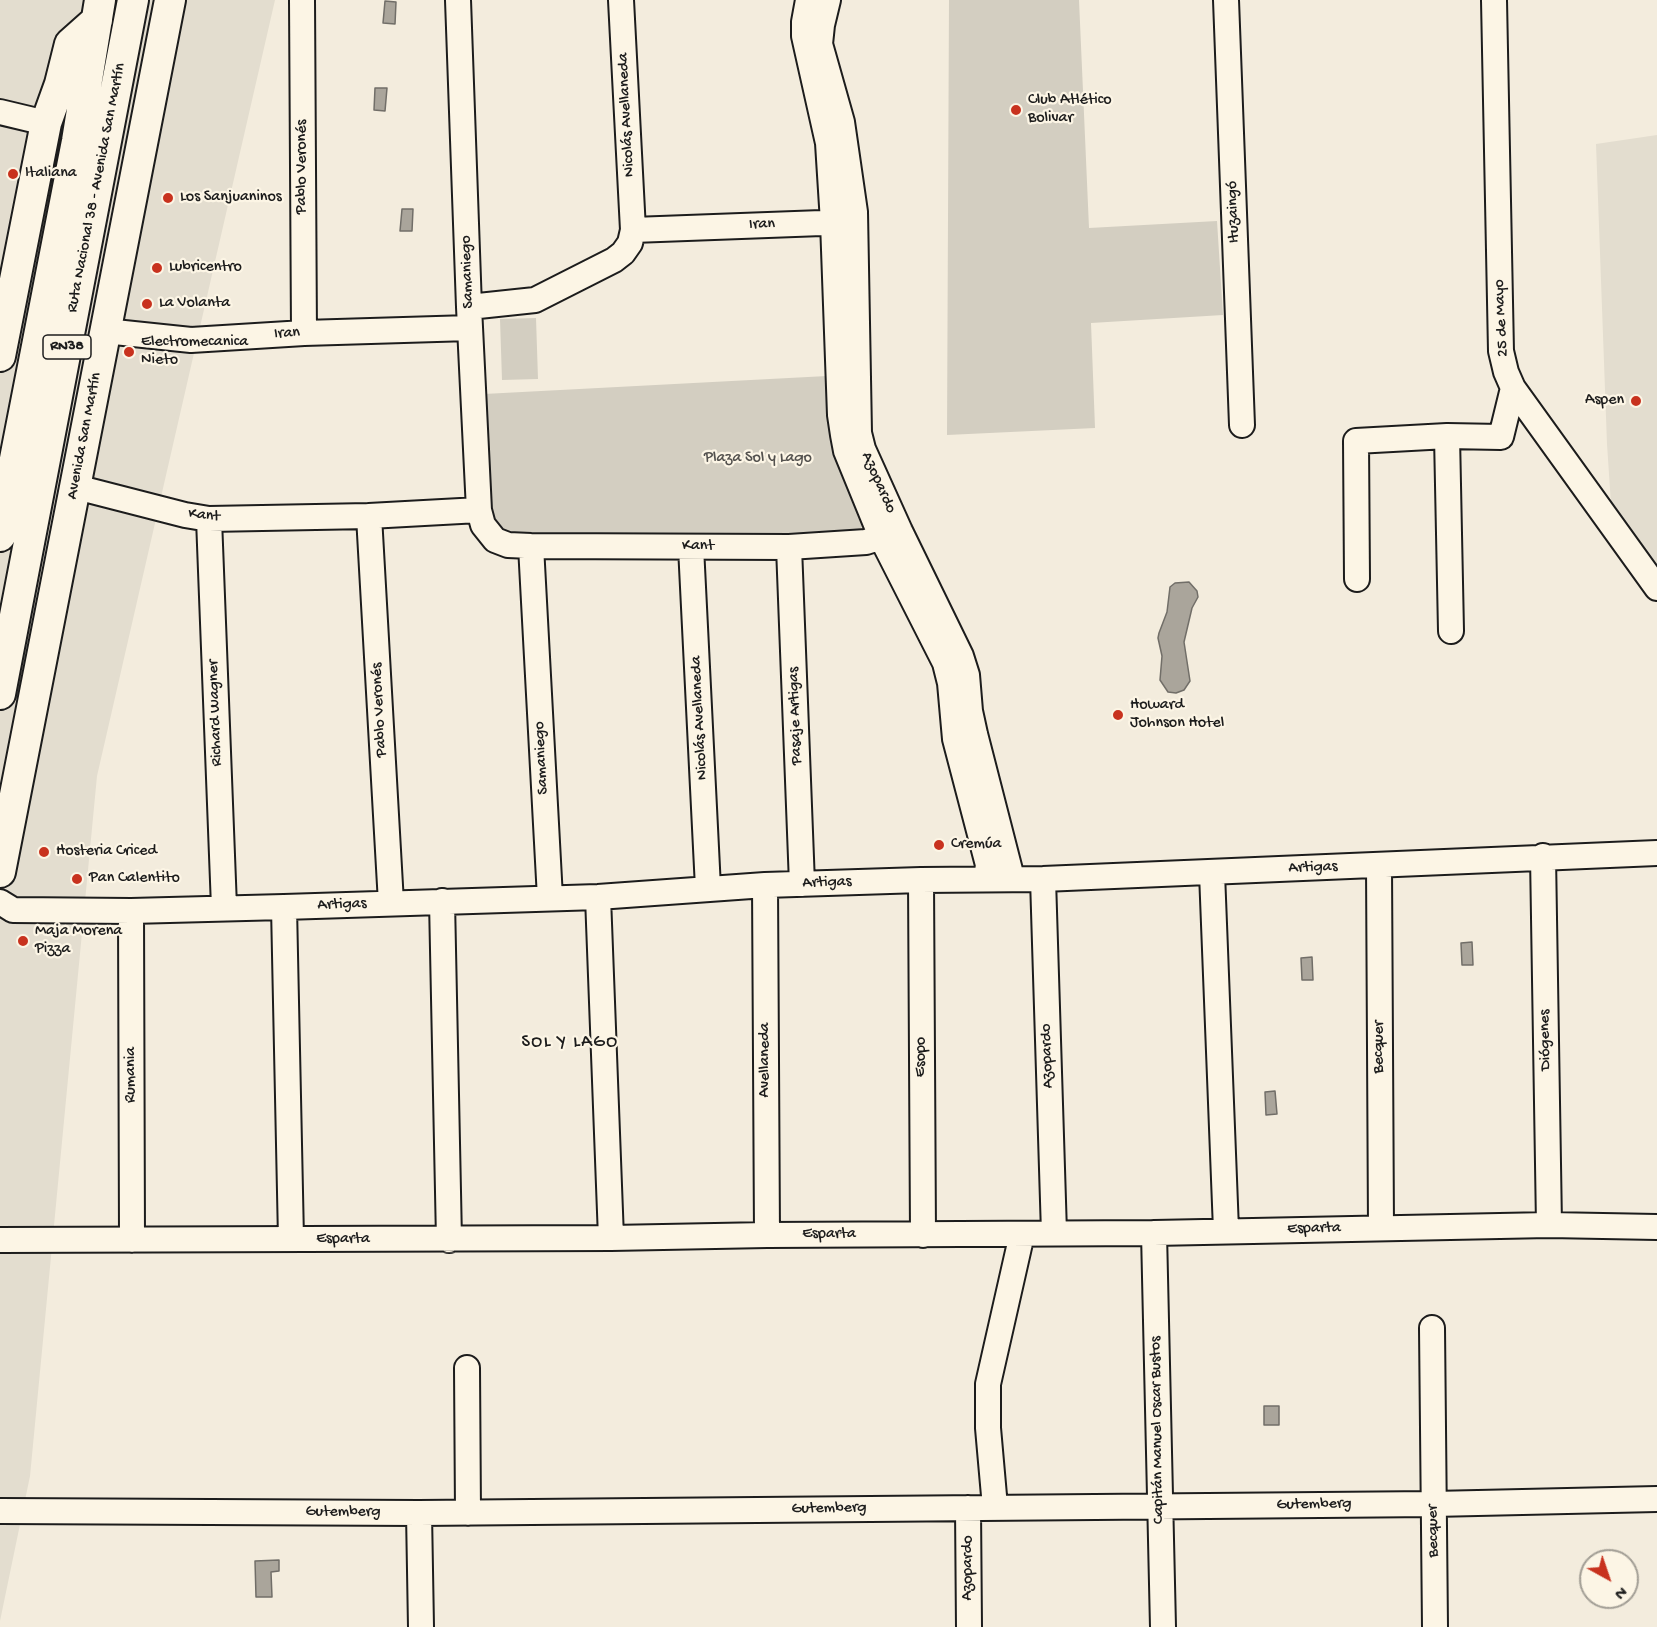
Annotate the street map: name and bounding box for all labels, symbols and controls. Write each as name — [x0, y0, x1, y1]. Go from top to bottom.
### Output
street label: Nicolás Avellaneda — [614, 52, 640, 178]
street label: Ruta Nacional 38 - Avenida San Martín — [63, 62, 131, 314]
place label: Club Atlético Bolivar — [1028, 91, 1111, 129]
marker: Club Atlético Bolivar — [1009, 103, 1023, 117]
street label: Pablo Veronés — [293, 120, 313, 214]
place label: Italiana — [25, 164, 77, 184]
marker: Italiana — [6, 167, 20, 181]
street label: Ituzaingó — [1223, 181, 1245, 243]
place label: Los Sanjuaninos — [180, 188, 282, 208]
marker: Los Sanjuaninos — [161, 191, 175, 205]
street label: Iran — [749, 215, 775, 235]
street label: Samaniego — [457, 235, 479, 309]
place label: Lubricentro — [169, 258, 242, 278]
marker: Lubricentro — [150, 261, 164, 275]
street label: 25 de Mayo — [1490, 279, 1514, 357]
place label: La Volanta — [159, 294, 230, 314]
marker: La Volanta — [140, 297, 154, 311]
street label: Iran — [273, 324, 301, 344]
place label: Electromecanica Nieto — [141, 333, 248, 371]
road number: RN38 — [43, 335, 91, 359]
marker: Electromecanica Nieto — [122, 345, 136, 359]
street label: Avenida San Martín — [63, 371, 107, 501]
place label: Aspen — [1585, 391, 1624, 411]
marker: Aspen — [1629, 394, 1643, 408]
park label: Plaza Sol y Lago — [704, 449, 812, 469]
street label: Azopardo — [856, 449, 900, 517]
street label: Kant — [187, 505, 221, 527]
street label: Kant — [682, 537, 714, 557]
street label: Nicolás Avellaneda — [687, 655, 713, 781]
street label: Richard Wagner — [205, 659, 227, 767]
street label: Pablo Veronés — [368, 662, 392, 758]
street label: Pasaje Artigas — [785, 667, 807, 765]
place label: Howard Johnson Hotel — [1130, 696, 1224, 734]
marker: Howard Johnson Hotel — [1111, 708, 1125, 722]
street label: Samaniego — [530, 721, 554, 795]
place label: Cremúa — [951, 835, 1001, 855]
marker: Cremúa — [932, 838, 946, 852]
place label: Hosteria Criced — [56, 842, 157, 862]
marker: Hosteria Criced — [37, 845, 51, 859]
street label: Artigas — [1288, 858, 1338, 878]
place label: Pan Calentito — [89, 869, 180, 889]
marker: Pan Calentito — [70, 872, 84, 886]
street label: Artigas — [802, 873, 852, 893]
street label: Artigas — [317, 895, 367, 915]
place label: Maja Morena Pizza — [35, 922, 122, 960]
marker: Maja Morena Pizza — [16, 934, 30, 948]
street label: Diógenes — [1536, 1009, 1556, 1071]
street label: Becquer — [1370, 1021, 1390, 1073]
street label: Avellaneda — [756, 1023, 776, 1097]
street label: Azopardo — [1037, 1023, 1059, 1089]
district label: SOL Y LAGO — [521, 1032, 619, 1054]
street label: Esopo — [912, 1037, 932, 1077]
street label: Rumania — [122, 1047, 142, 1103]
street label: Esparta — [1287, 1219, 1341, 1239]
street label: Esparta — [802, 1225, 856, 1245]
street label: Esparta — [316, 1230, 370, 1250]
street label: Capitán Manuel Oscar Bustos — [1147, 1336, 1169, 1524]
street label: Gutemberg — [1276, 1495, 1352, 1515]
street label: Gutemberg — [791, 1499, 867, 1519]
street label: Gutemberg — [305, 1503, 381, 1523]
street label: Becquer — [1424, 1504, 1444, 1558]
street label: Azopardo — [959, 1536, 979, 1600]
north arrow — [1579, 1549, 1639, 1609]
text: N — [1610, 1581, 1630, 1602]

